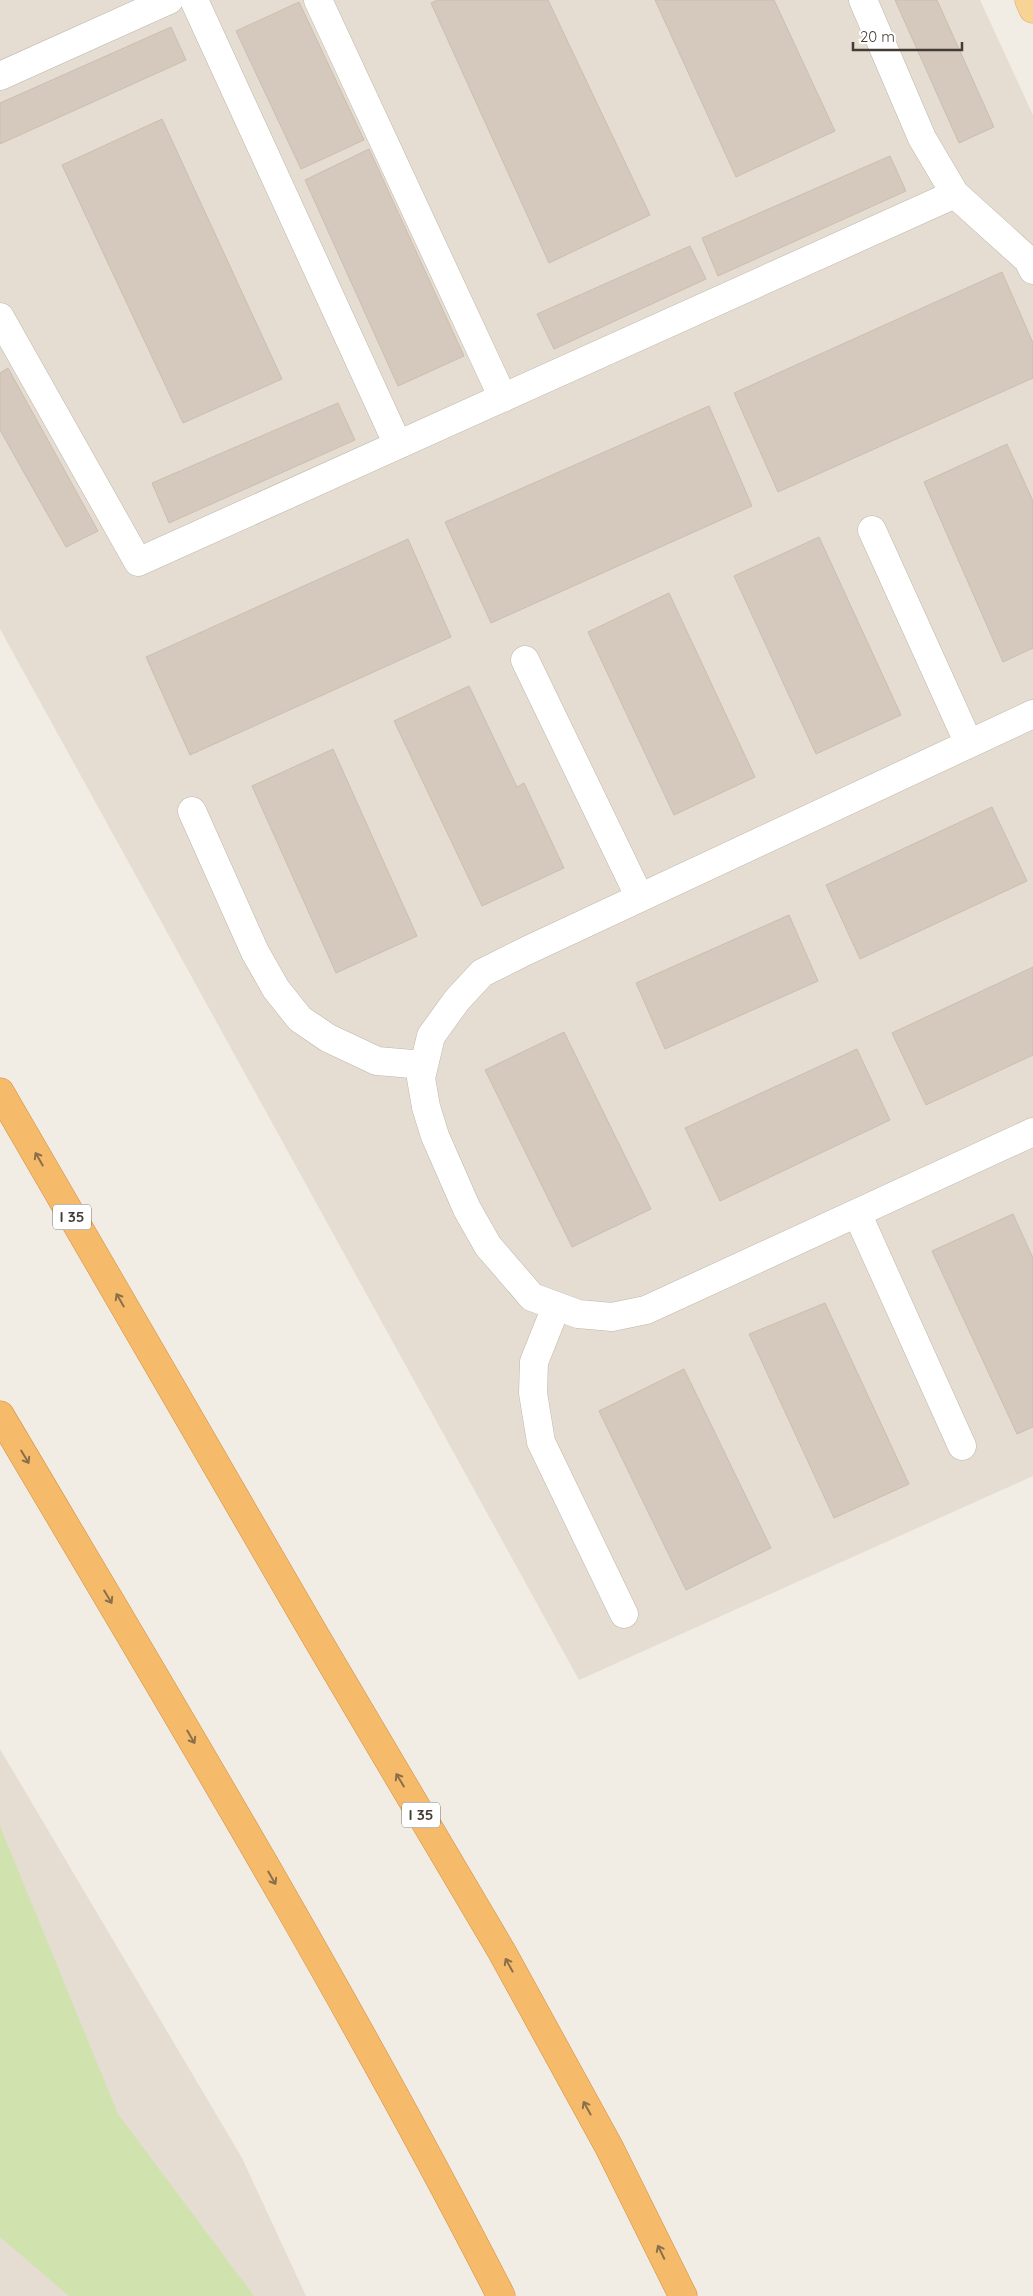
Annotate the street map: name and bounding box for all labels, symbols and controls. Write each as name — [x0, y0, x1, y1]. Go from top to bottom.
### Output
scale bar — [853, 20, 962, 52]
text: 20 m — [860, 27, 895, 46]
one-way arrow — [34, 1152, 44, 1167]
road number: I 35 — [53, 1204, 91, 1230]
one-way arrow — [115, 1293, 125, 1307]
one-way arrow — [20, 1450, 30, 1464]
one-way arrow — [103, 1590, 113, 1604]
one-way arrow — [186, 1729, 196, 1743]
one-way arrow — [395, 1773, 405, 1787]
road number: I 35 — [402, 1802, 440, 1828]
one-way arrow — [267, 1870, 277, 1884]
one-way arrow — [504, 1958, 514, 1973]
one-way arrow — [582, 2100, 592, 2115]
one-way arrow — [656, 2245, 665, 2260]

